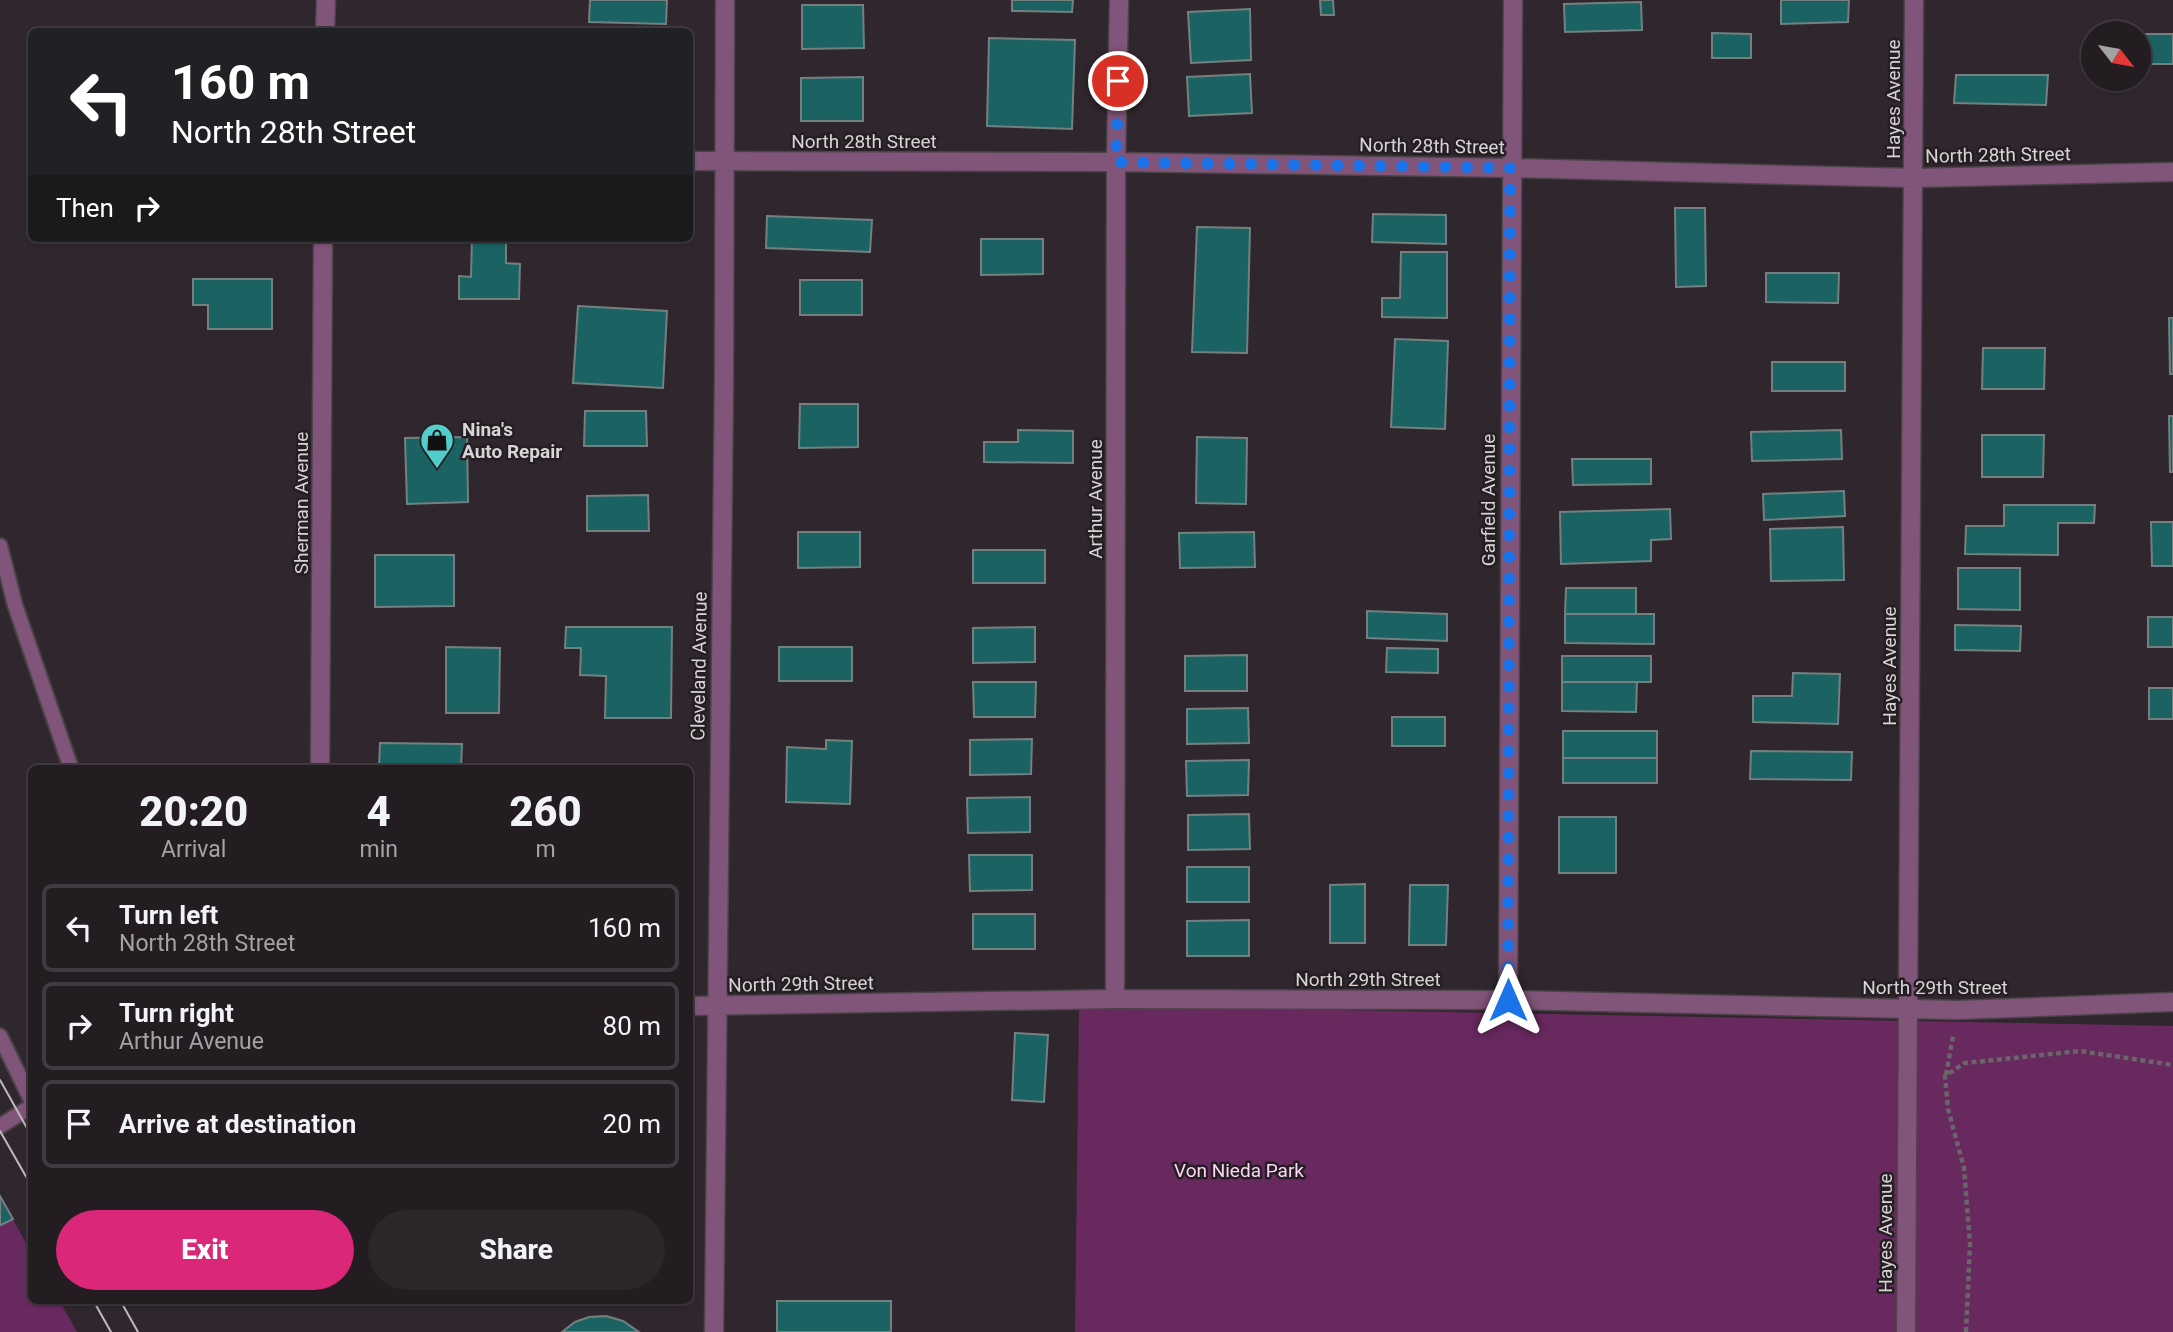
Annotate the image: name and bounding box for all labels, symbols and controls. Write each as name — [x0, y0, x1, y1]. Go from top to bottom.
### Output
north arrow — [2081, 21, 2151, 91]
map controls — [2081, 21, 2151, 91]
street label: Hayes Avenue — [1882, 39, 1905, 159]
pin — [1088, 51, 1148, 111]
text: 160 m — [171, 54, 310, 111]
icon: left — [56, 56, 147, 147]
icon: arrive — [1099, 62, 1137, 100]
text: North 28th Street — [171, 113, 416, 151]
street label: North 28th Street — [791, 130, 937, 153]
street label: North 28th Street — [1359, 133, 1505, 159]
street label: North 28th Street — [1925, 142, 2071, 168]
icon: right — [128, 189, 166, 227]
text: Then — [56, 193, 114, 223]
place label: Nina's Auto Repair — [462, 418, 562, 463]
shop icon: Nina's Auto Repair — [418, 421, 456, 470]
street label: Sherman Avenue — [290, 432, 313, 574]
street label: Garfield Avenue — [1477, 434, 1500, 566]
street label: Arthur Avenue — [1084, 439, 1107, 559]
street label: Cleveland Avenue — [686, 591, 712, 741]
street label: Hayes Avenue — [1878, 606, 1901, 726]
text: 20:20 — [139, 787, 248, 836]
text: 4 — [367, 787, 391, 836]
text: 260 — [509, 787, 582, 836]
text: Arrival — [161, 836, 226, 863]
text: min — [359, 836, 398, 863]
text: m — [535, 836, 556, 863]
text: Turn left — [119, 900, 218, 930]
icon: left — [60, 909, 98, 947]
text: 160 m — [588, 913, 661, 943]
text: North 28th Street — [119, 930, 295, 957]
position arrow — [1471, 963, 1545, 1037]
street label: North 29th Street — [1295, 968, 1441, 991]
street label: North 29th Street — [728, 971, 874, 997]
street label: North 29th Street — [1862, 976, 2008, 999]
text: Turn right — [119, 998, 234, 1028]
icon: right — [60, 1007, 98, 1045]
text: 80 m — [603, 1011, 661, 1041]
text: Arthur Avenue — [119, 1028, 264, 1055]
icon: arrive — [60, 1105, 98, 1143]
text: Arrive at destination — [119, 1109, 356, 1139]
text: 20 m — [603, 1109, 661, 1139]
park label: Von Nieda Park — [1174, 1159, 1304, 1182]
street label: Hayes Avenue — [1874, 1173, 1897, 1293]
button: Exit — [56, 1210, 354, 1290]
button: Share — [368, 1210, 665, 1290]

